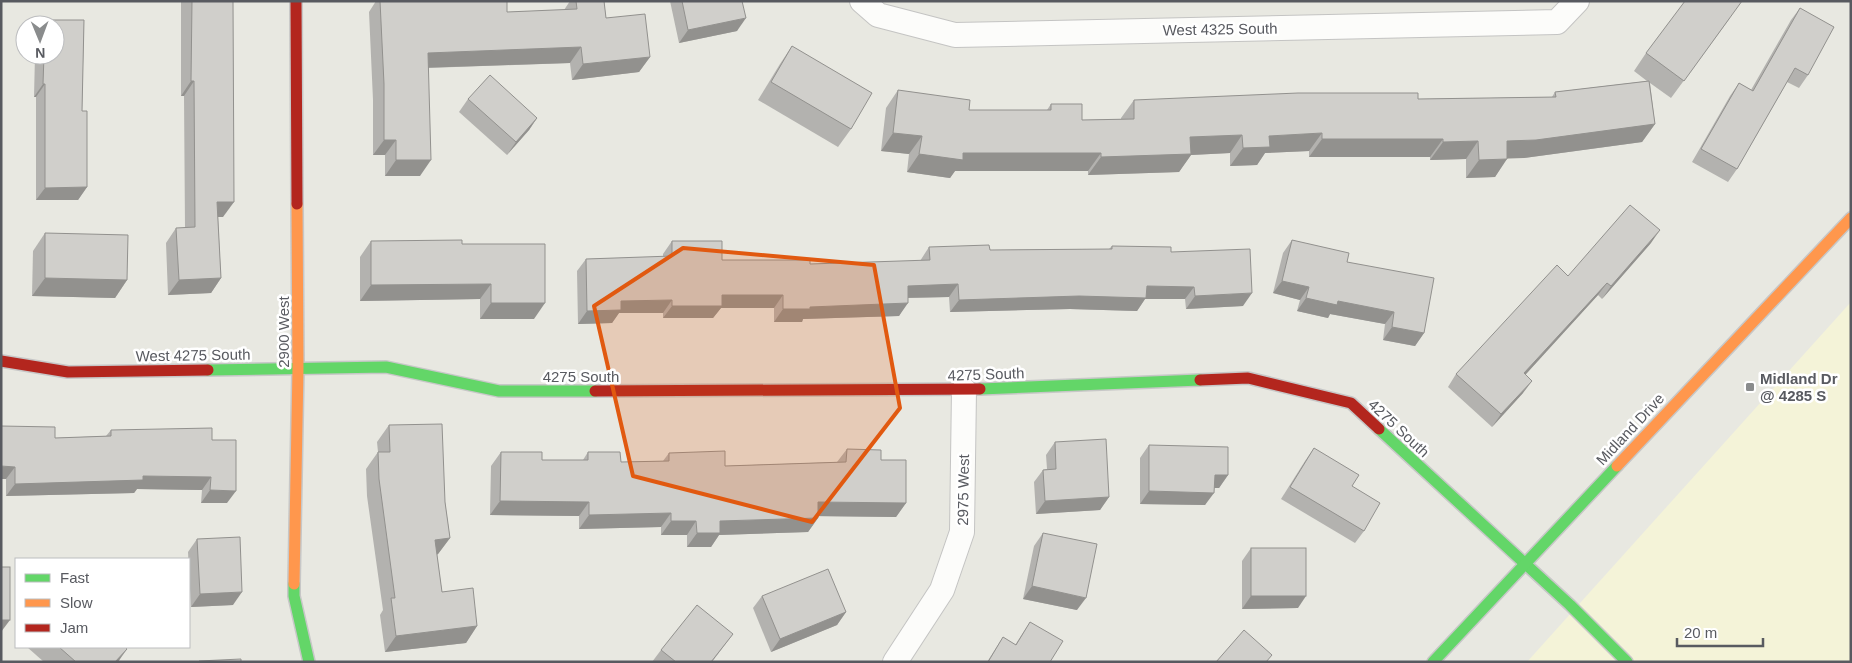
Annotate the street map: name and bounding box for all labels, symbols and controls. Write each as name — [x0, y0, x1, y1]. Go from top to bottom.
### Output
north arrow — [15, 15, 65, 65]
street label: West 4325 South — [1162, 19, 1278, 39]
text: N — [35, 45, 45, 61]
street label: 2900 West — [275, 295, 292, 368]
street label: West 4275 South — [135, 345, 251, 365]
street label: 4275 South — [947, 364, 1025, 384]
street label: 4275 South — [543, 368, 619, 385]
place label: Midland Dr @ 4285 S — [1760, 370, 1838, 404]
marker: Midland Dr @ 4285 S — [1744, 381, 1756, 393]
street label: Midland Drive — [1593, 390, 1667, 468]
street label: 4275 South — [1365, 396, 1433, 460]
street label: 2975 West — [954, 453, 972, 526]
legend — [15, 558, 190, 648]
text: Fast — [60, 569, 90, 586]
text: Slow — [60, 594, 93, 611]
scale bar — [1677, 616, 1763, 648]
text: Jam — [60, 619, 88, 636]
text: 20 m — [1684, 624, 1717, 641]

